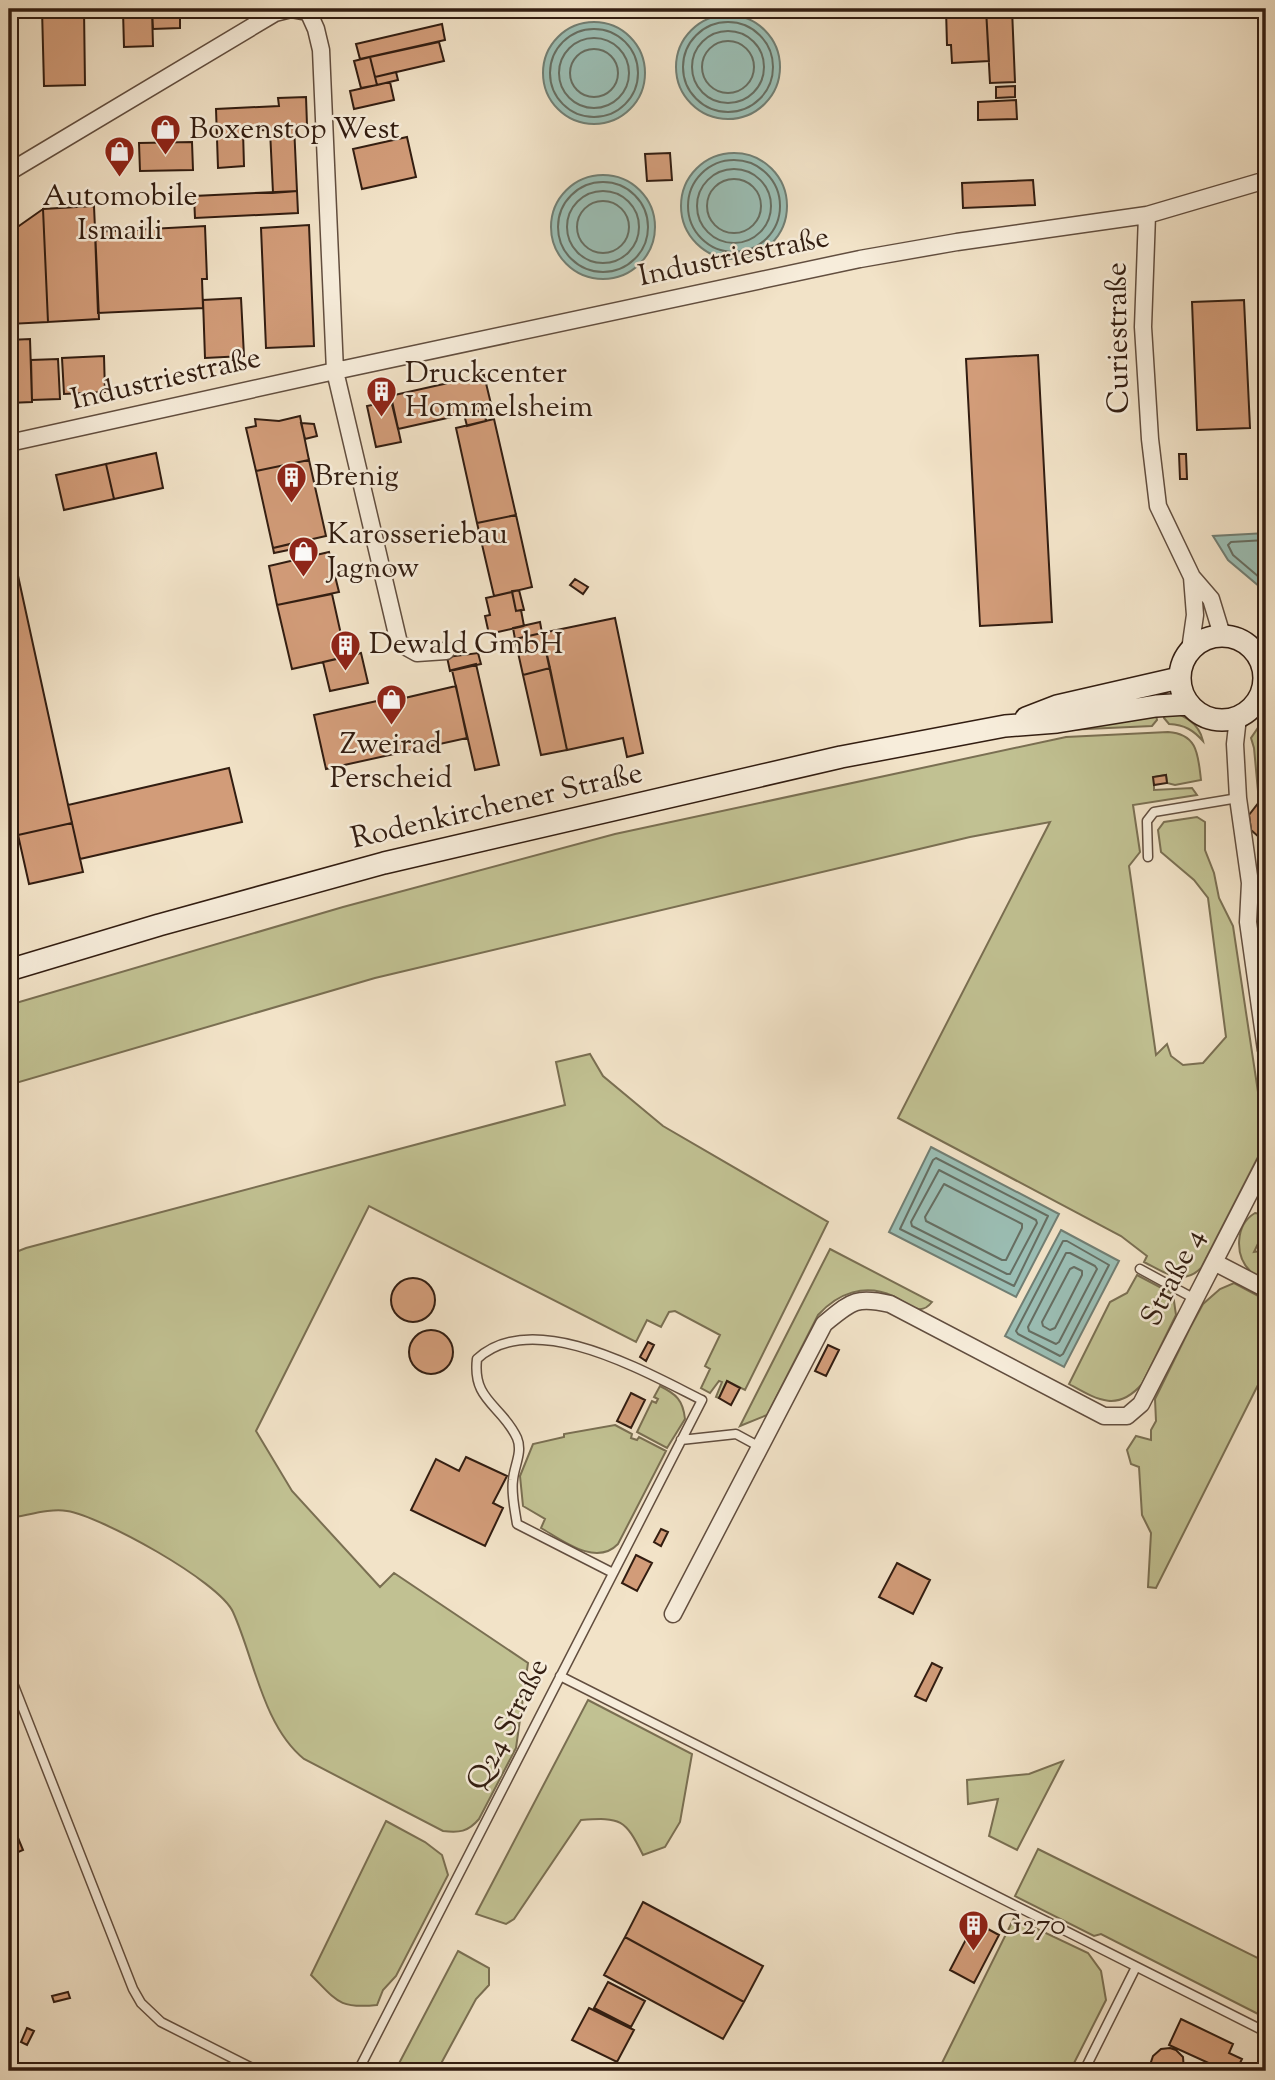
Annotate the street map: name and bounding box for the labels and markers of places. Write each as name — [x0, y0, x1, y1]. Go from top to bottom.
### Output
place label: Boxenstop West — [189, 109, 400, 152]
shop icon: Boxenstop West — [149, 113, 183, 157]
shop icon: Automobile Ismaili — [103, 134, 137, 178]
place label: Automobile Ismaili — [43, 176, 197, 253]
place label: Druckcenter Hommelsheim — [405, 353, 593, 430]
building icon: Druckcenter Hommelsheim — [365, 374, 399, 418]
place label: Brenig — [314, 456, 399, 499]
building icon: Brenig — [274, 460, 308, 504]
place label: Karosseriebau Jagnow — [325, 514, 508, 591]
shop icon: Karosseriebau Jagnow — [287, 535, 321, 579]
place label: Dewald GmbH — [369, 624, 563, 667]
building icon: Dewald GmbH — [329, 628, 363, 672]
shop icon: Zweirad Perscheid — [374, 682, 408, 726]
place label: Zweirad Perscheid — [330, 724, 452, 801]
place label: G270 — [997, 1905, 1066, 1948]
building icon: G270 — [957, 1909, 991, 1953]

